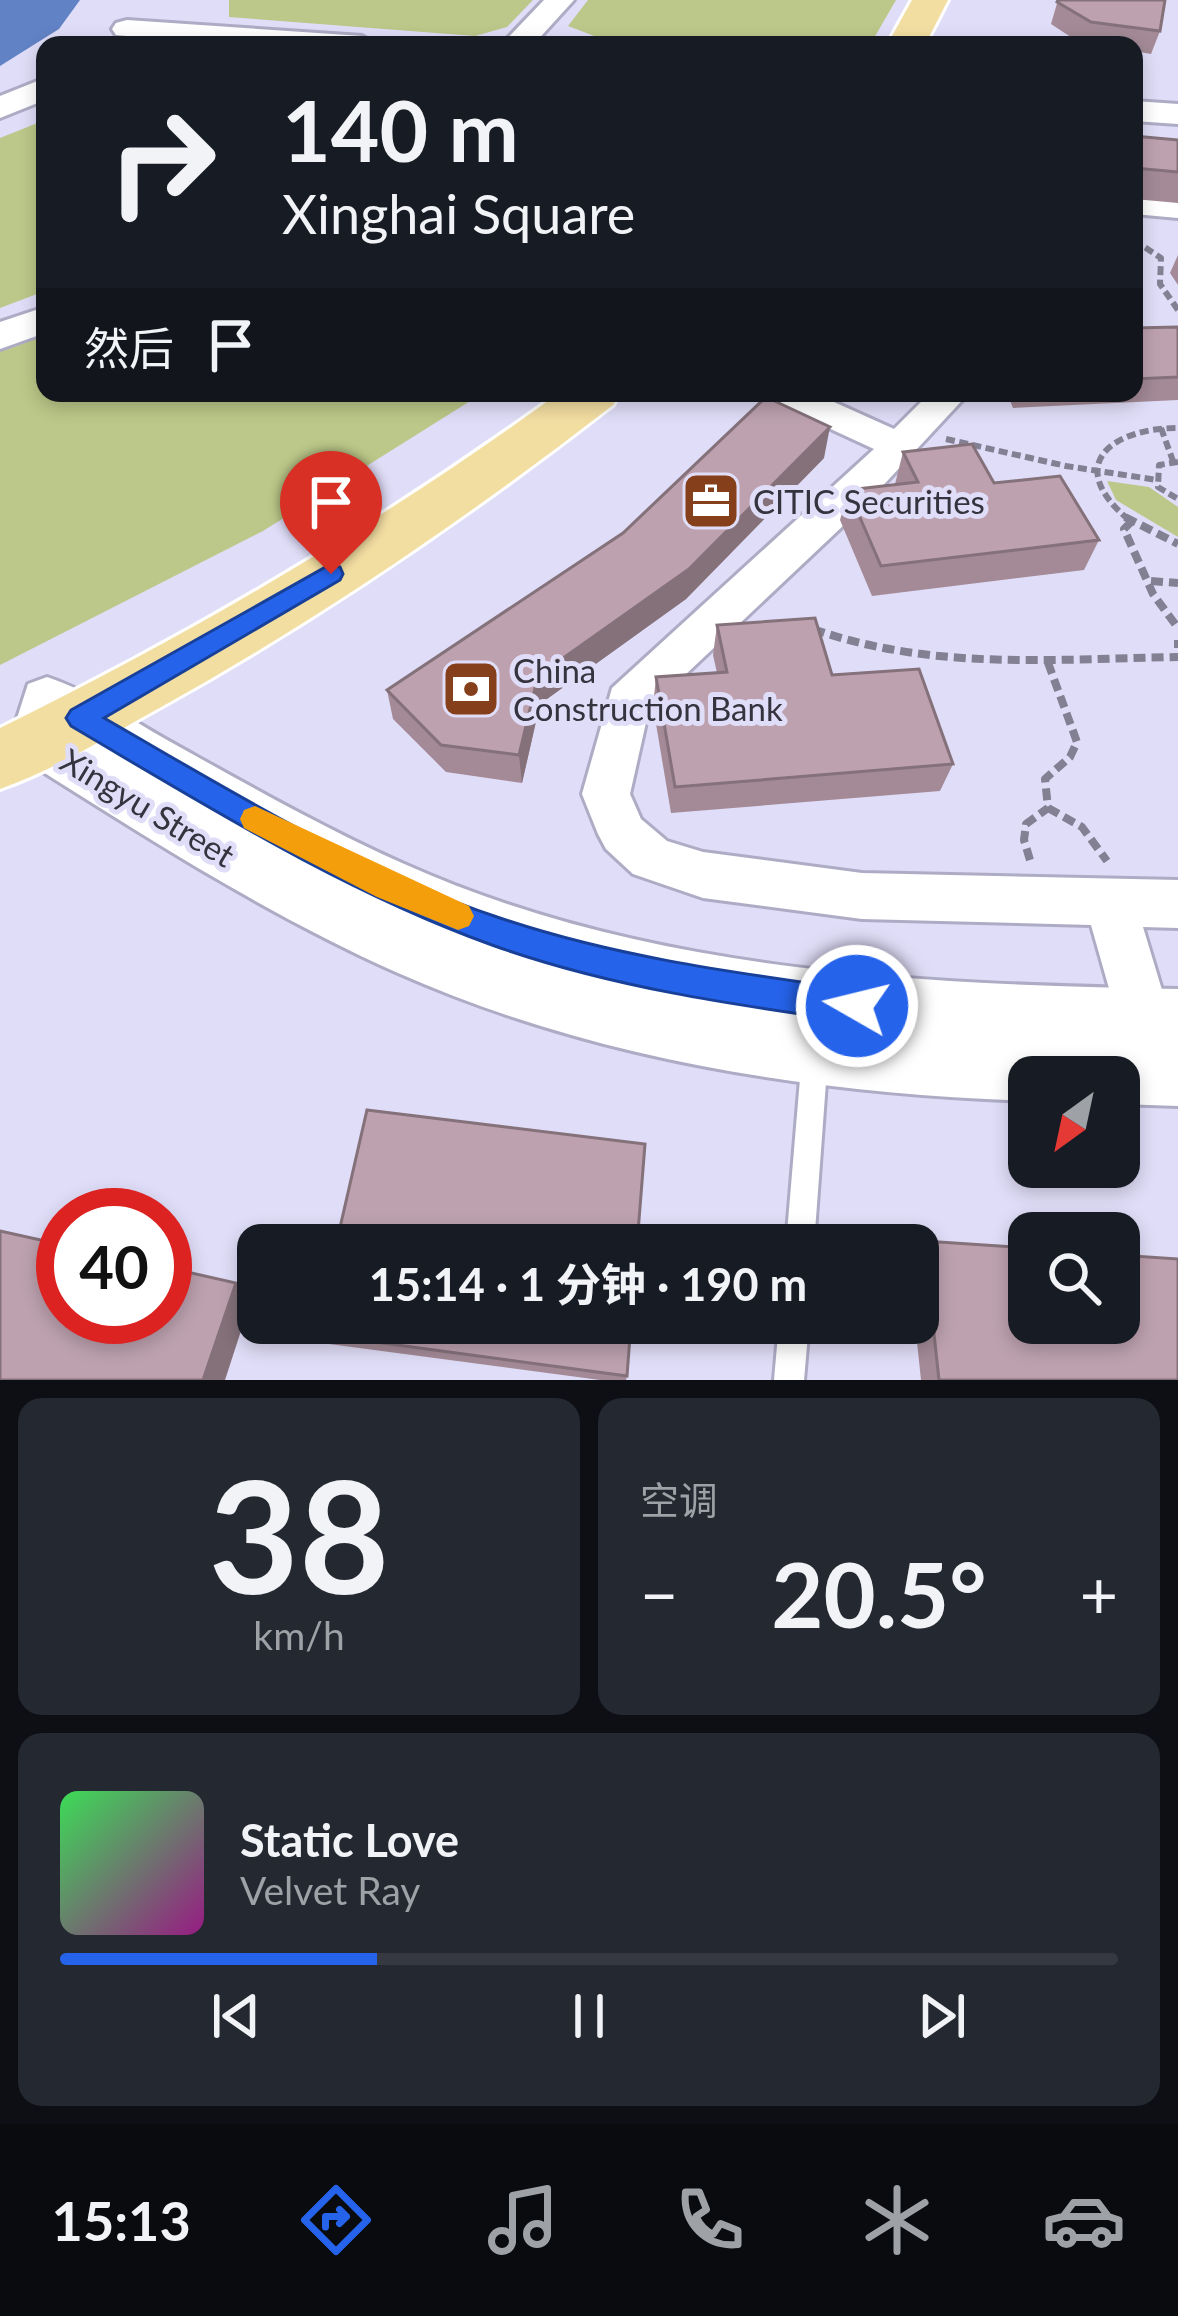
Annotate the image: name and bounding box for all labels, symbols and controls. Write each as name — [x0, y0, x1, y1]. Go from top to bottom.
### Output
text: 140 m — [282, 79, 519, 180]
icon: right — [84, 84, 240, 240]
text: Xinghai Square — [282, 181, 635, 246]
icon: arrive — [198, 312, 264, 378]
text: 然后 — [84, 321, 174, 375]
pin — [280, 451, 382, 574]
icon: arrive — [298, 469, 364, 535]
office icon: CITIC Securities — [680, 470, 742, 532]
place label: CITIC Securities — [753, 481, 985, 521]
place label: China Construction Bank — [513, 650, 783, 728]
bank icon: China Construction Bank — [440, 658, 502, 720]
street label: Xingyu Street — [54, 739, 242, 875]
position arrow — [794, 943, 920, 1069]
north arrow — [1008, 1056, 1140, 1188]
map controls — [1008, 1056, 1140, 1344]
speed limit sign: 40 — [36, 1188, 192, 1344]
button: search — [1008, 1212, 1140, 1344]
text: 15:14 · 1 分钟 · 190 m — [369, 1257, 807, 1311]
text: 38 — [209, 1440, 389, 1627]
text: 空调 — [640, 1477, 718, 1523]
text: 20.5° — [771, 1539, 987, 1647]
text: − — [640, 1554, 678, 1633]
text: + — [1080, 1554, 1118, 1633]
text: km/h — [253, 1612, 345, 1658]
text: Static Love — [240, 1813, 459, 1867]
text: Velvet Ray — [240, 1867, 420, 1913]
icon: previous — [203, 1983, 269, 2049]
icon: pause — [556, 1983, 622, 2049]
icon: next — [909, 1983, 975, 2049]
icon: directions — [294, 2178, 378, 2262]
icon: music — [481, 2178, 565, 2262]
icon: phone — [668, 2178, 752, 2262]
icon: climate — [855, 2178, 939, 2262]
icon: car — [1042, 2178, 1126, 2262]
text: 15:13 — [52, 2188, 191, 2253]

